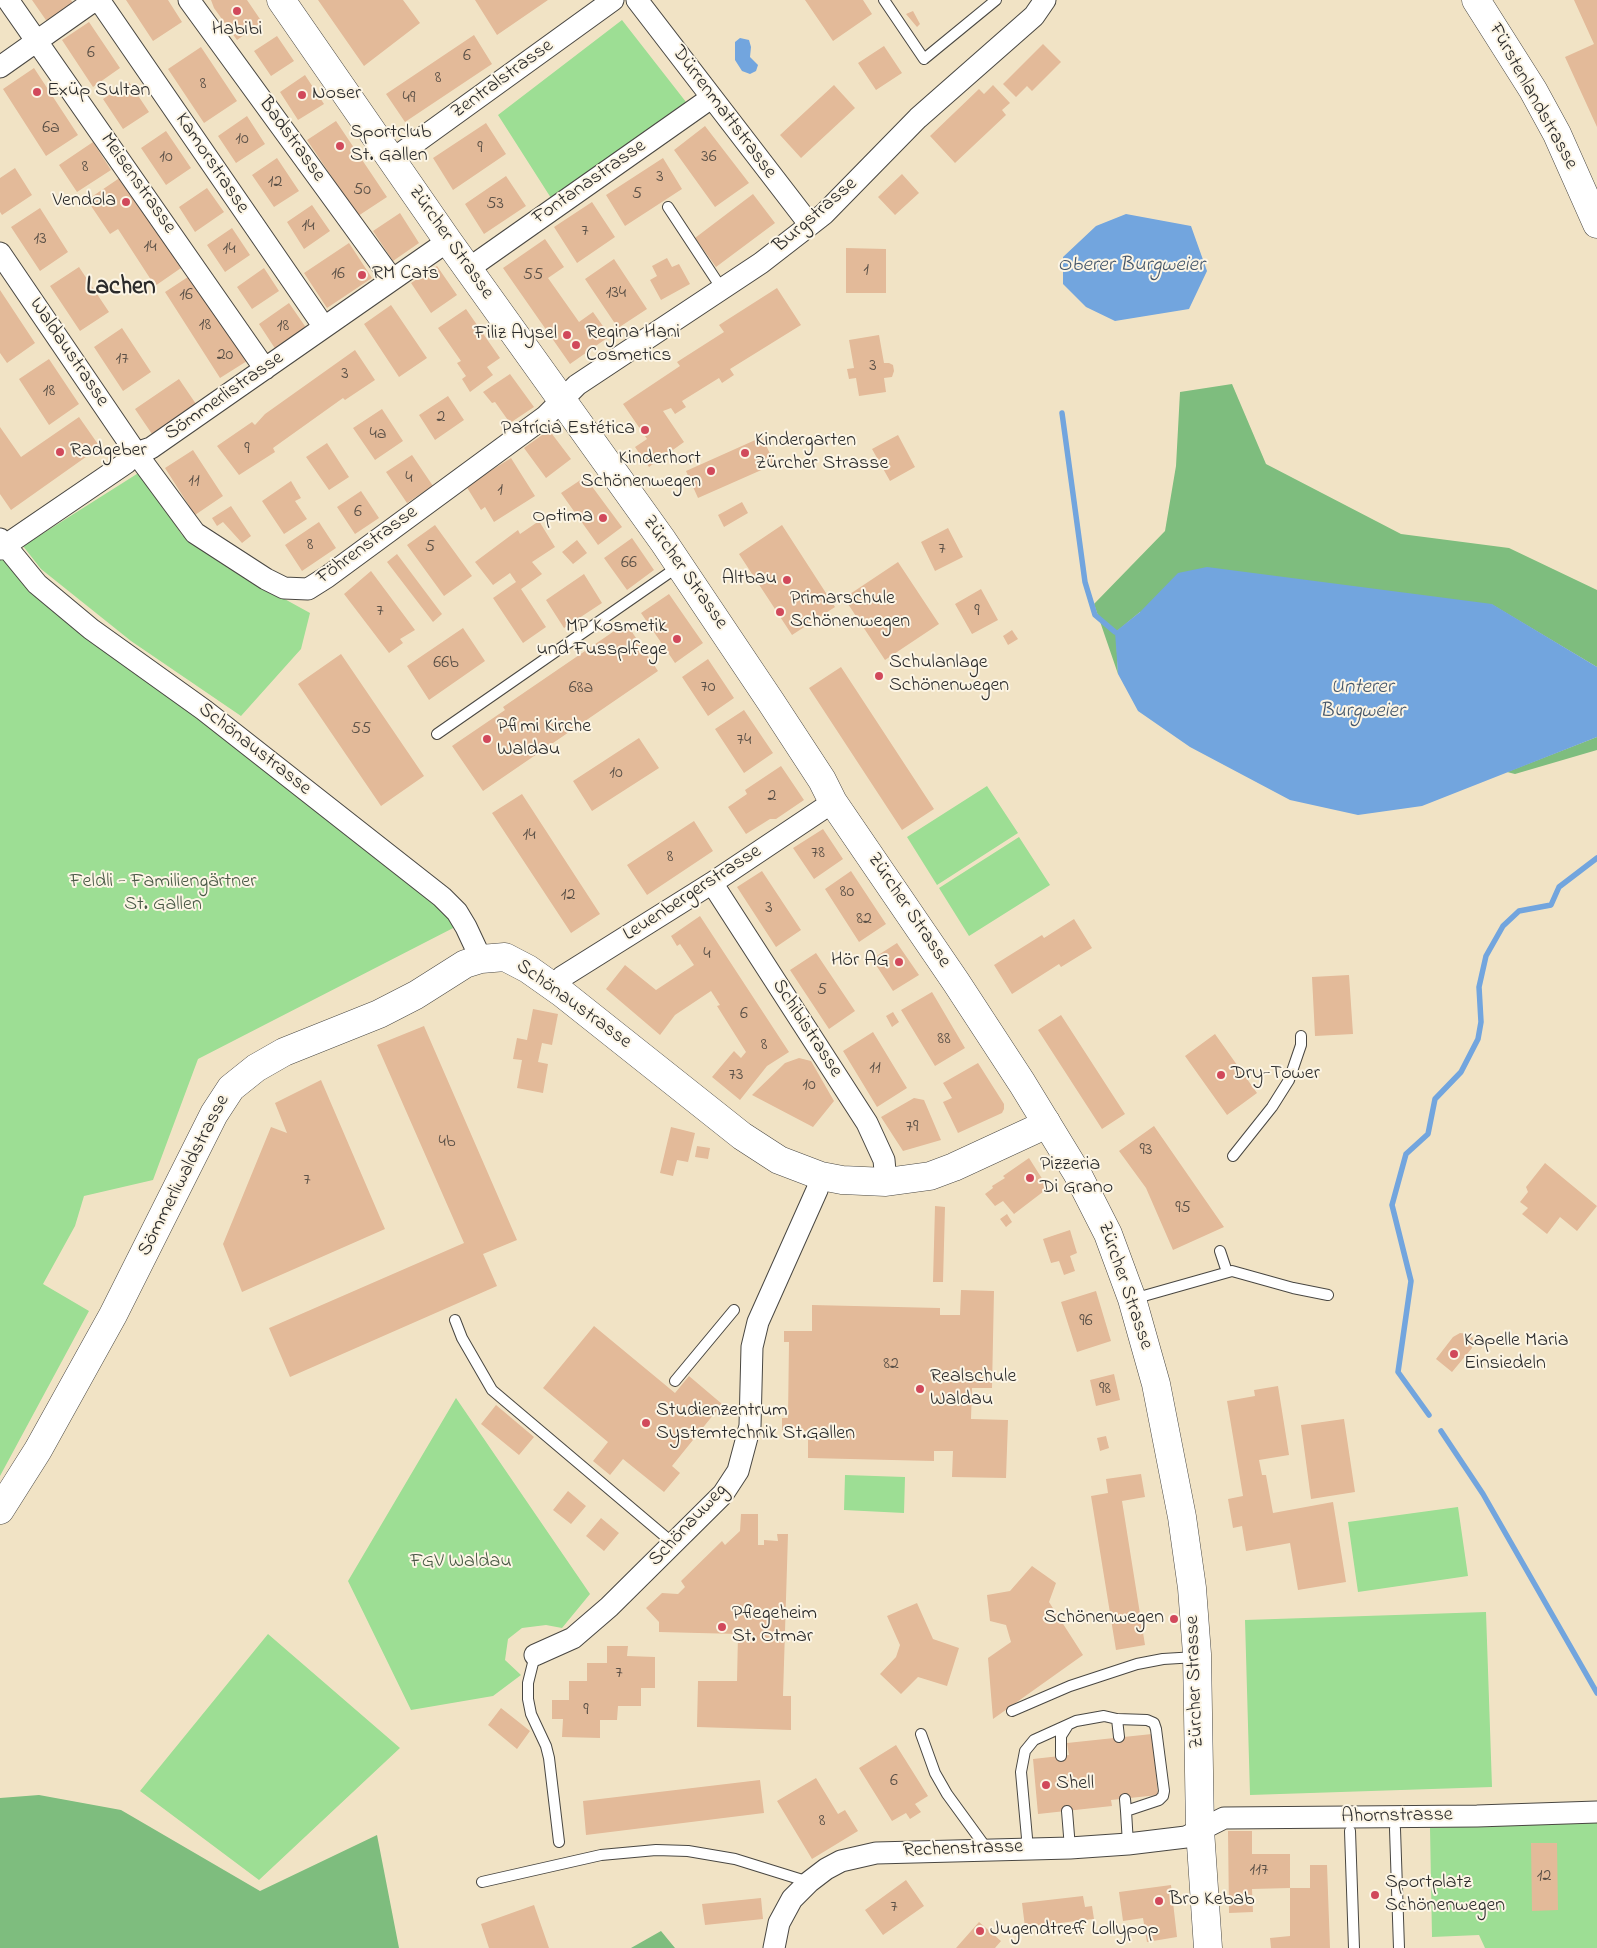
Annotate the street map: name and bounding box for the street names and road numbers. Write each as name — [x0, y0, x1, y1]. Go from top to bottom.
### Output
street label: Fürstenlandstrasse — [1482, 20, 1582, 174]
street label: Zentralstrasse — [447, 35, 559, 125]
street label: Dürrenmattstrasse — [665, 42, 781, 184]
street label: Badstrasse — [252, 93, 330, 187]
street label: Kamorstrasse — [169, 109, 253, 219]
street label: Meisenstrasse — [94, 129, 180, 239]
street label: Fontanastrasse — [529, 135, 651, 231]
street label: Burgstrasse — [769, 173, 863, 259]
street label: Zürcher Strasse — [402, 181, 498, 305]
street label: Waldaustrasse — [23, 294, 113, 412]
street label: Sömmerlistrasse — [161, 347, 289, 447]
street label: Föhrenstrasse — [313, 501, 423, 591]
street label: Zürcher Strasse — [636, 511, 732, 635]
street label: Schönaustrasse — [193, 698, 315, 802]
street label: Leuenbergerstrasse — [620, 840, 766, 948]
street label: Zürcher Strasse — [861, 849, 955, 973]
street label: Schönaustrasse — [511, 955, 635, 1055]
street label: Schibistrasse — [765, 975, 847, 1083]
street label: Sömmerliwaldstrasse — [134, 1091, 236, 1261]
street label: Zürcher Strasse — [1091, 1219, 1157, 1353]
street label: Schönauweg — [645, 1480, 733, 1572]
street label: Zürcher Strasse — [1182, 1615, 1210, 1749]
street label: Ahornstrasse — [1341, 1804, 1453, 1830]
street label: Rechenstrasse — [902, 1836, 1024, 1864]

